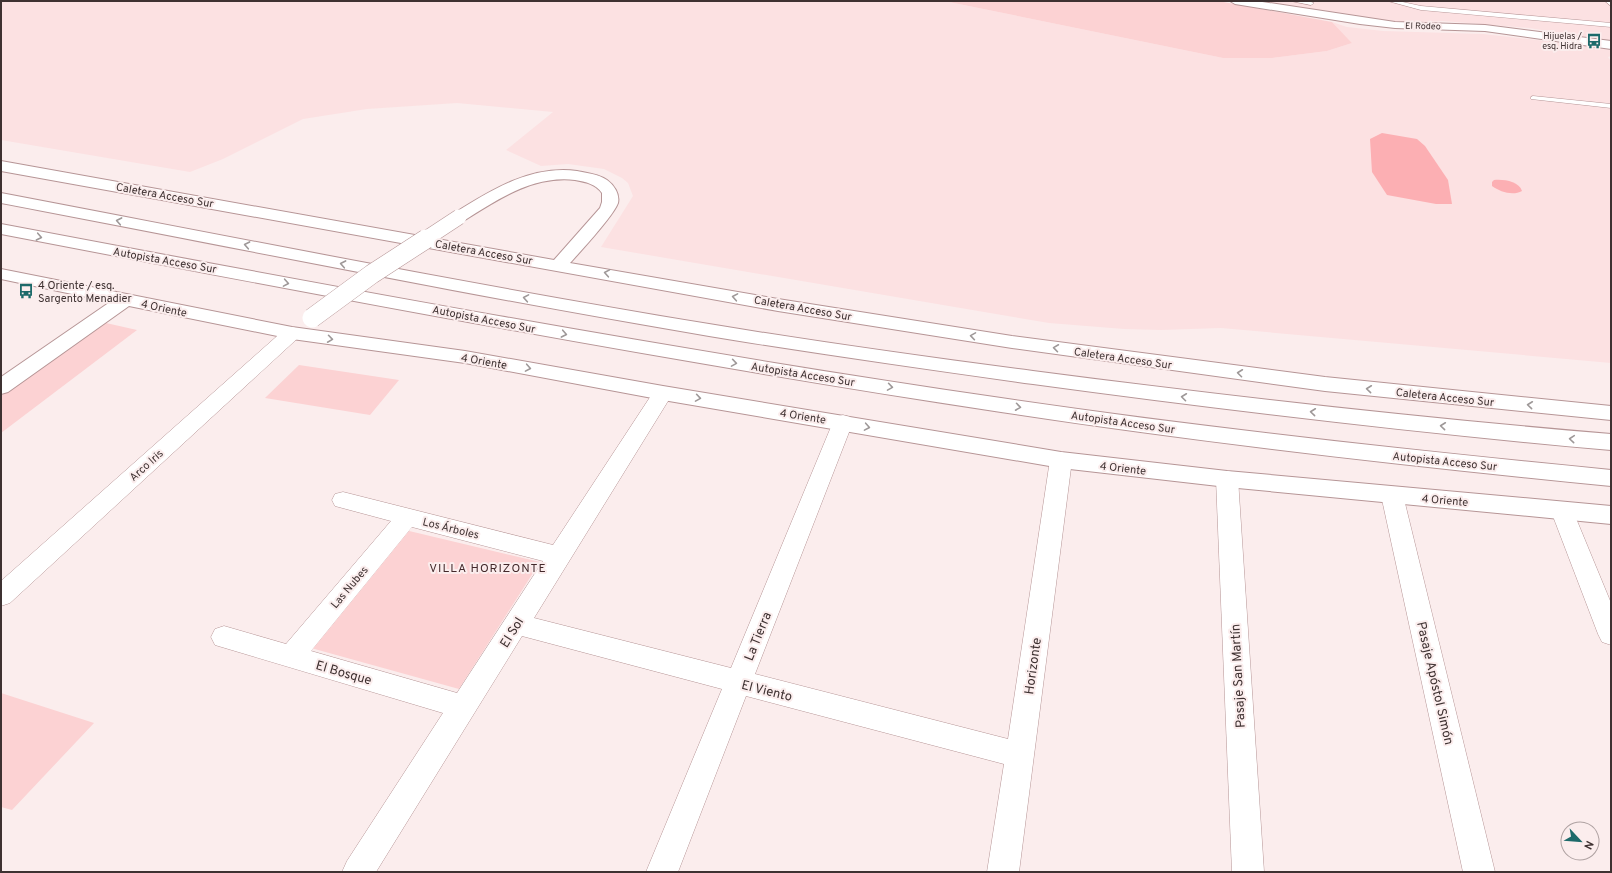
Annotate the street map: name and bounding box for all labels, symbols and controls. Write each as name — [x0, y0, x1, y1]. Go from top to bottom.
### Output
street label: El Rodeo — [1405, 21, 1441, 32]
place label: Hijuelas / esq. Hidra — [1542, 31, 1583, 52]
bus stop icon: Hijuelas / esq. Hidra — [1585, 32, 1603, 50]
street label: Caletera Acceso Sur — [115, 181, 215, 212]
one-way arrow — [116, 217, 122, 225]
one-way arrow — [36, 232, 42, 240]
street label: Caletera Acceso Sur — [434, 238, 534, 269]
one-way arrow — [244, 242, 250, 250]
street label: Autopista Acceso Sur — [112, 245, 218, 277]
one-way arrow — [340, 260, 346, 268]
one-way arrow — [604, 270, 610, 278]
one-way arrow — [283, 278, 289, 286]
place label: 4 Oriente / esq. Sargento Menadier — [38, 279, 133, 306]
bus stop icon: 4 Oriente / esq. Sargento Menadier — [17, 282, 35, 300]
one-way arrow — [731, 293, 738, 301]
one-way arrow — [523, 294, 529, 302]
street label: Caletera Acceso Sur — [753, 294, 853, 325]
street label: 4 Oriente — [140, 297, 188, 321]
street label: Autopista Acceso Sur — [431, 303, 537, 337]
one-way arrow — [561, 330, 567, 338]
one-way arrow — [970, 332, 976, 341]
one-way arrow — [327, 334, 334, 343]
one-way arrow — [1053, 344, 1059, 353]
street label: Caletera Acceso Sur — [1073, 345, 1174, 373]
street label: 4 Oriente — [460, 351, 508, 373]
one-way arrow — [731, 358, 737, 366]
street label: Autopista Acceso Sur — [750, 360, 857, 390]
one-way arrow — [525, 363, 531, 372]
one-way arrow — [1237, 369, 1243, 378]
one-way arrow — [887, 382, 893, 391]
one-way arrow — [1366, 385, 1372, 394]
street label: Caletera Acceso Sur — [1395, 386, 1496, 410]
one-way arrow — [695, 393, 701, 402]
one-way arrow — [1181, 393, 1187, 402]
one-way arrow — [1527, 401, 1533, 410]
one-way arrow — [1015, 402, 1021, 411]
street label: 4 Oriente — [779, 406, 827, 428]
one-way arrow — [1310, 408, 1317, 417]
street label: Autopista Acceso Sur — [1070, 409, 1177, 437]
one-way arrow — [864, 422, 870, 430]
one-way arrow — [1440, 422, 1446, 431]
one-way arrow — [1569, 434, 1575, 443]
street label: Arco Iris — [127, 447, 167, 485]
street label: Autopista Acceso Sur — [1392, 450, 1499, 475]
street label: 4 Oriente — [1099, 459, 1147, 479]
street label: 4 Oriente — [1421, 492, 1469, 510]
street label: Los Árboles — [421, 514, 481, 543]
district label: VILLA HORIZONTE — [429, 561, 547, 577]
street label: Las Nubes — [328, 564, 372, 612]
street label: La Tierra — [742, 610, 776, 664]
street label: El Sol — [497, 615, 528, 651]
street label: Pasaje Apóstol Simón — [1412, 620, 1456, 747]
street label: Pasaje San Martín — [1228, 623, 1250, 728]
street label: Horizonte — [1022, 637, 1046, 696]
street label: El Bosque — [314, 658, 373, 690]
street label: El Viento — [739, 678, 794, 706]
north arrow — [1560, 821, 1600, 861]
text: N — [1580, 838, 1596, 852]

